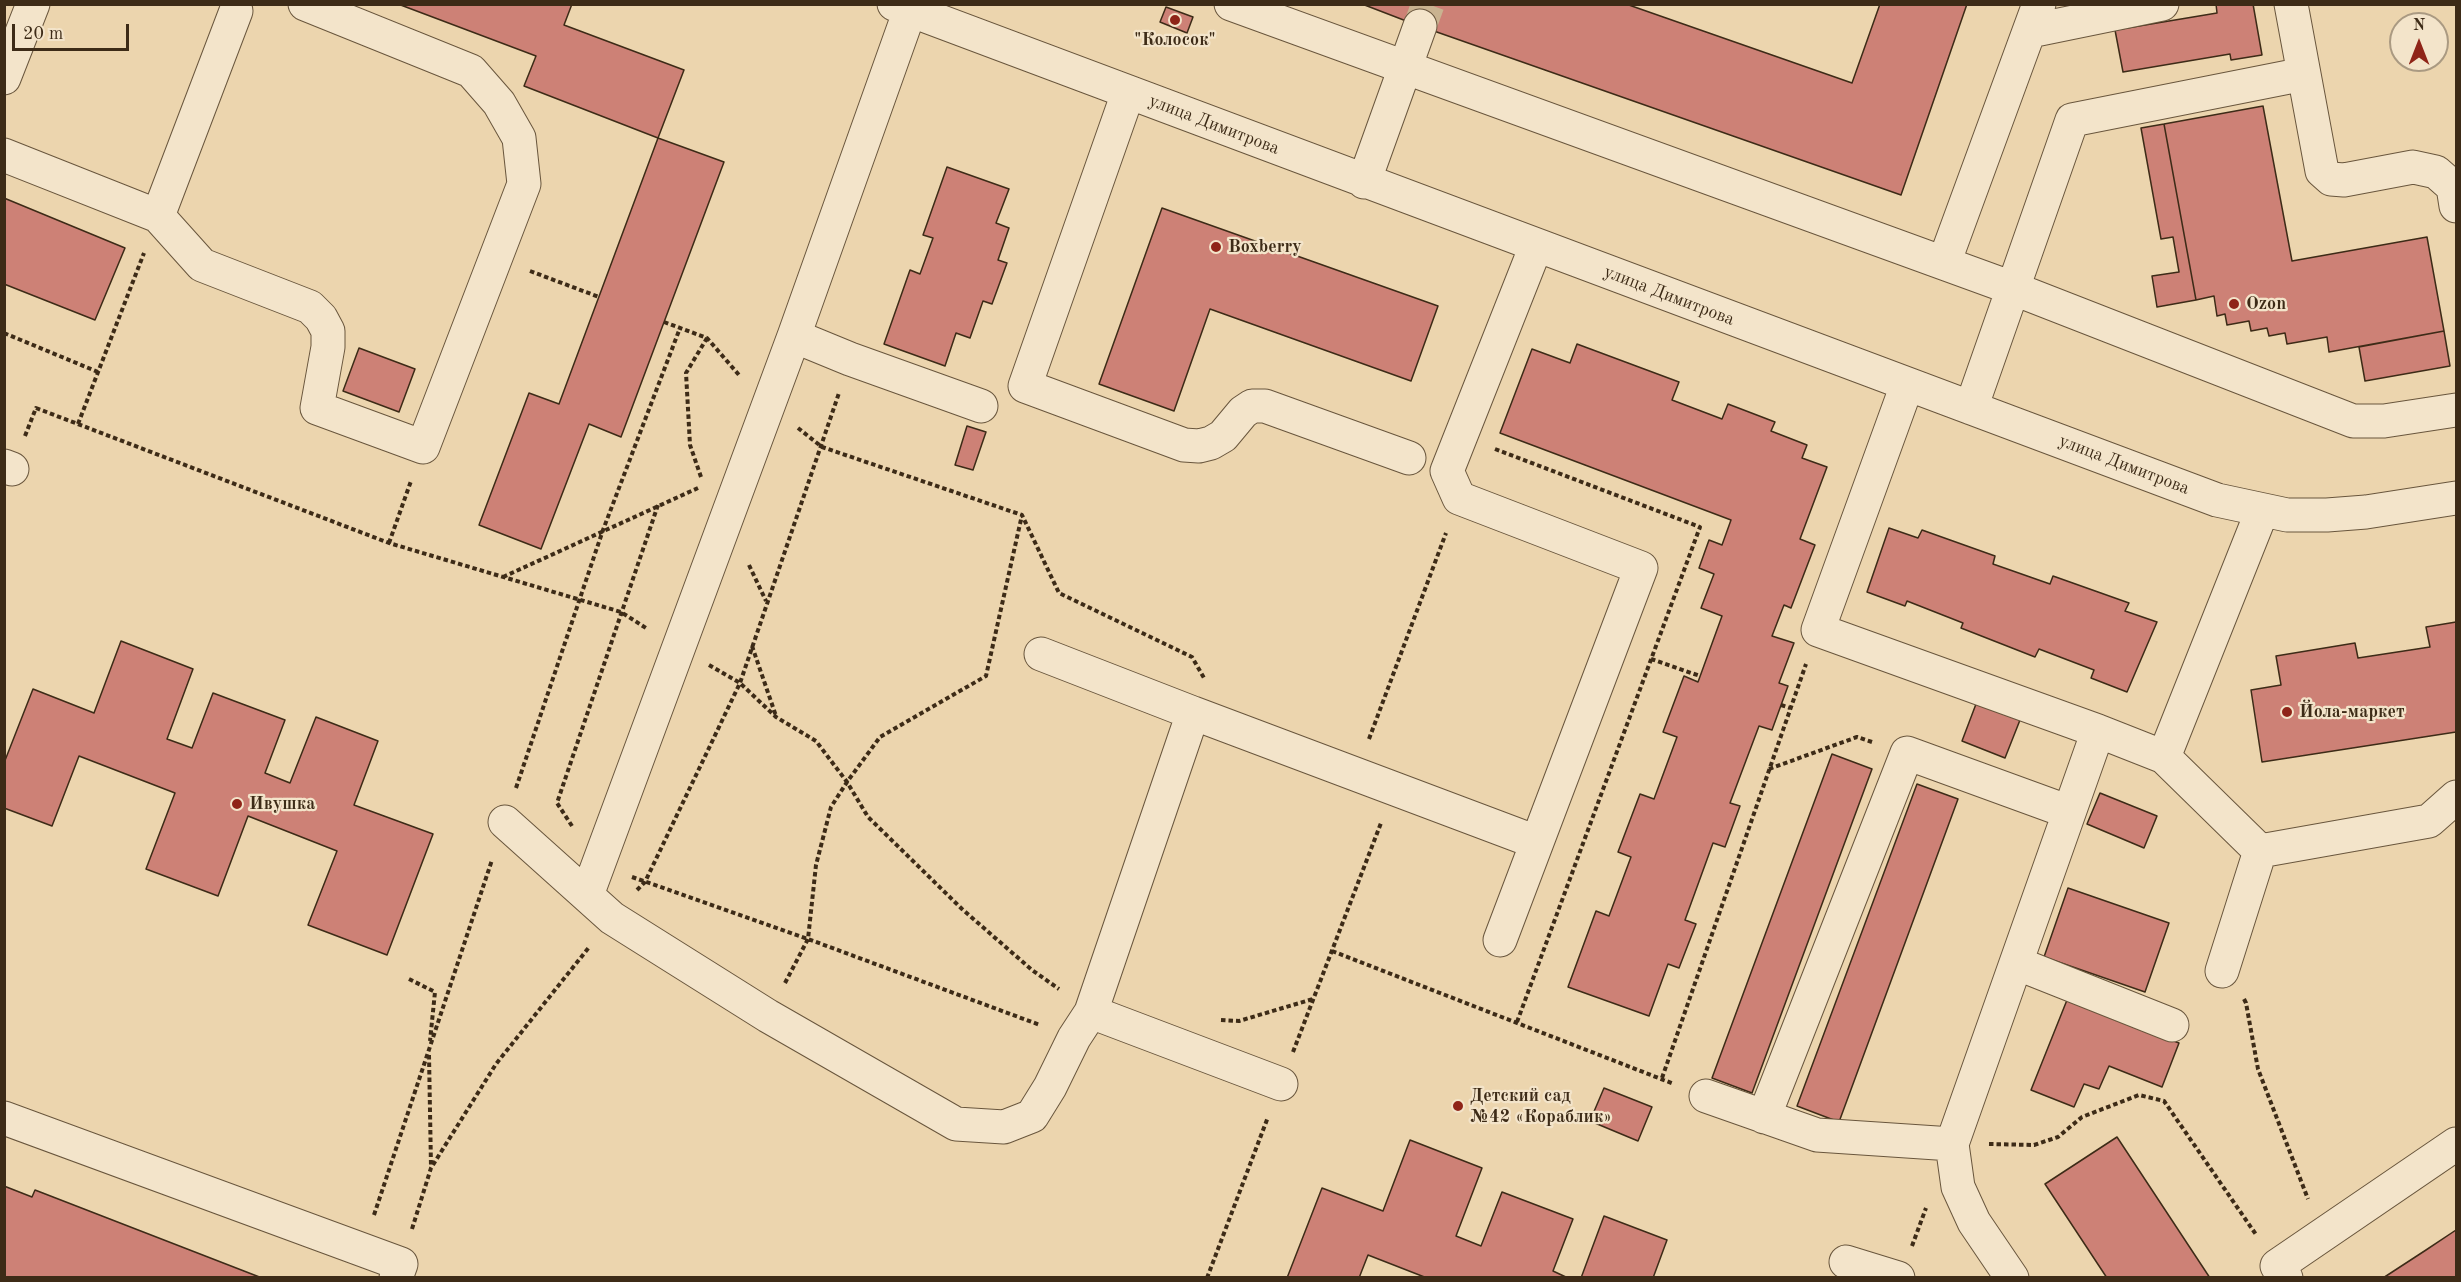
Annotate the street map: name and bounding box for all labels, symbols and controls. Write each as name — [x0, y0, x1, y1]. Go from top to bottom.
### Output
scale bar — [15, 12, 132, 50]
north arrow — [2389, 12, 2449, 72]
marker: "Колосок" — [1168, 13, 1182, 27]
text: N — [2413, 18, 2425, 34]
text: 20 m — [23, 25, 63, 43]
place label: "Колосок" — [1134, 29, 1216, 51]
street label: улица Димитрова — [1146, 90, 1282, 160]
place label: Boxberry — [1228, 236, 1302, 258]
marker: Boxberry — [1209, 240, 1223, 254]
street label: улица Димитрова — [1601, 261, 1737, 331]
place label: Ozon — [2246, 293, 2286, 315]
marker: Ozon — [2227, 297, 2241, 311]
street label: улица Димитрова — [2056, 430, 2192, 500]
place label: Йола-маркет — [2299, 701, 2405, 723]
marker: Йола-маркет — [2280, 705, 2294, 719]
place label: Ивушка — [249, 793, 315, 815]
marker: Ивушка — [230, 797, 244, 811]
place label: Детский сад №42 «Кораблик» — [1470, 1085, 1612, 1128]
marker: Детский сад №42 «Кораблик» — [1451, 1099, 1465, 1113]

